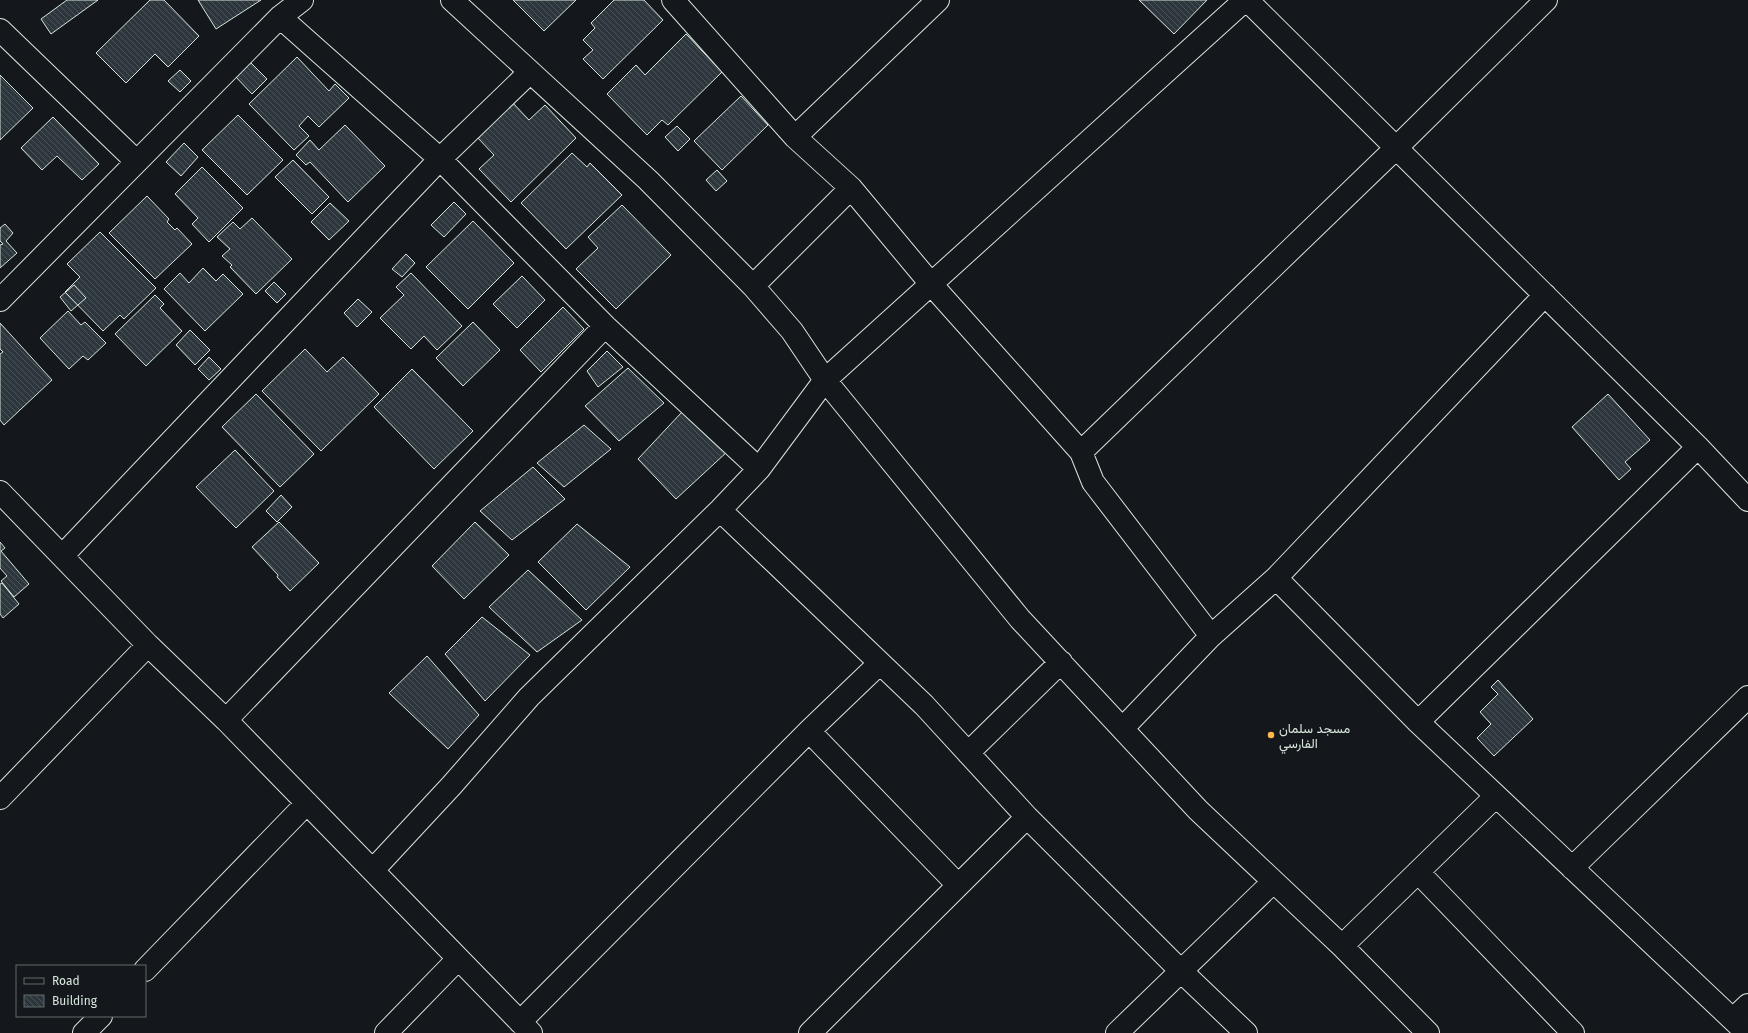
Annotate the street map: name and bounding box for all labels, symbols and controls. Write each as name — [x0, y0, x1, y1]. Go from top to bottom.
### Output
place label: مسجد سلمان الفارسي — [1279, 721, 1350, 754]
marker: مسجد سلمان الفارسي — [1266, 730, 1276, 740]
legend — [16, 965, 146, 1017]
text: Road — [52, 974, 80, 988]
text: Building — [52, 994, 98, 1008]

